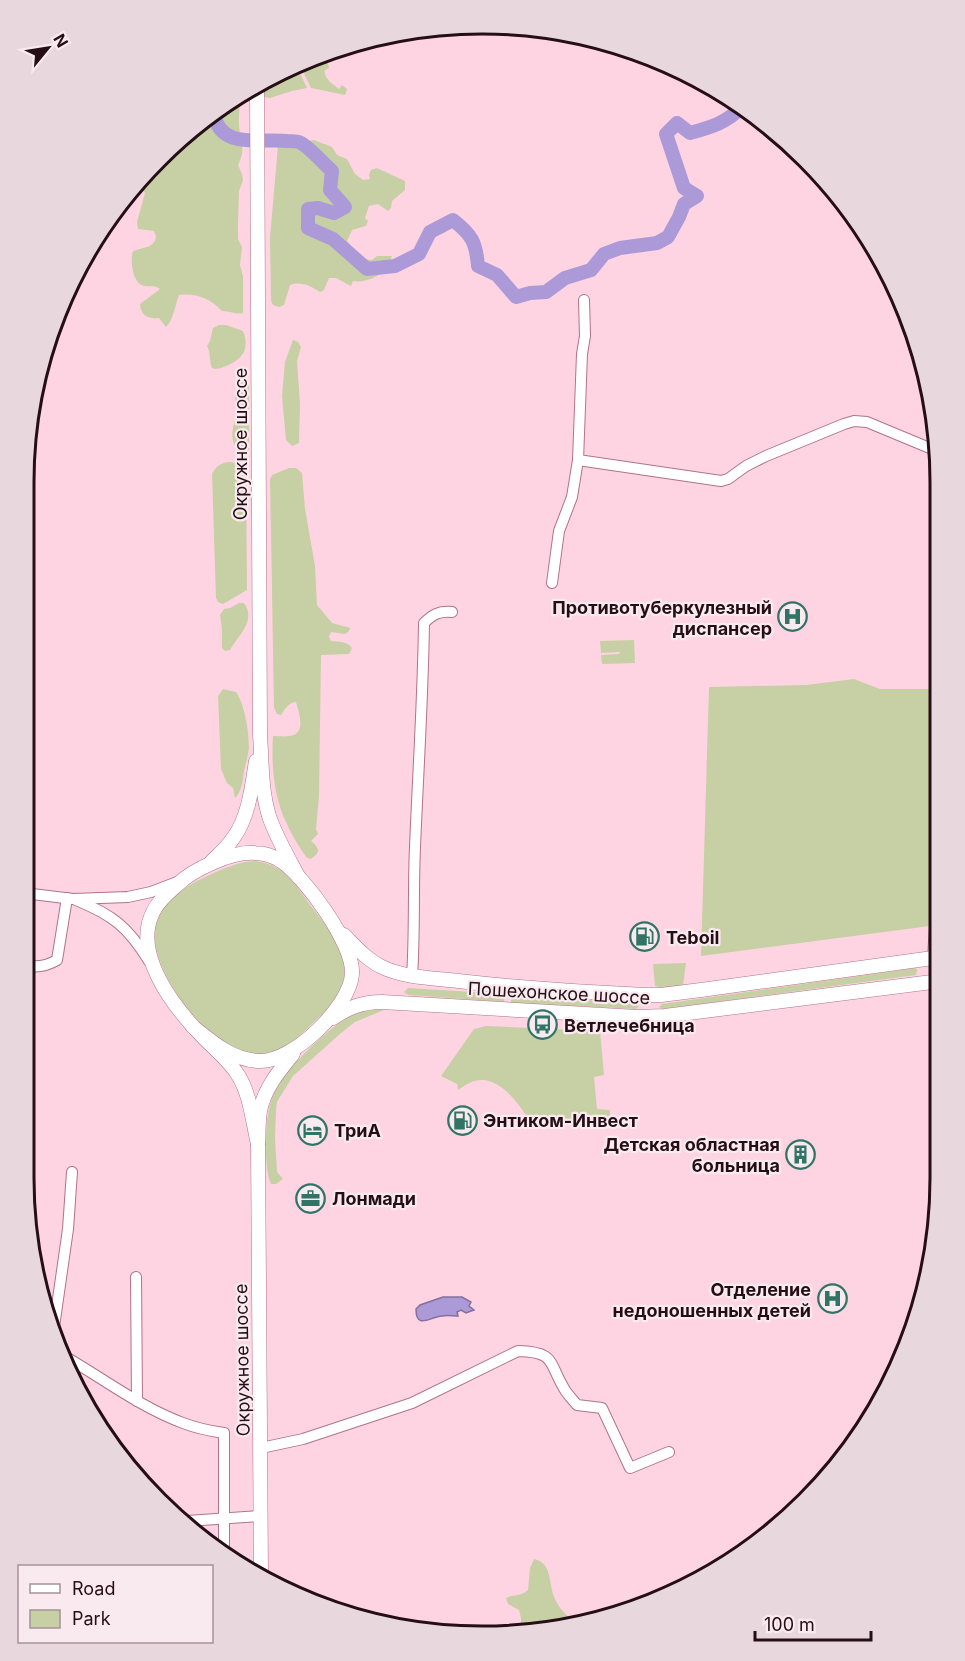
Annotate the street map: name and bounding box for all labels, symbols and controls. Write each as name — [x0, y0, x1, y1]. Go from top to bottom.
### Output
north arrow — [18, 18, 78, 78]
text: N — [49, 30, 73, 51]
street label: Окружное шоссе — [230, 368, 251, 520]
place label: Противотуберкулезный диспансер — [552, 597, 772, 639]
hospital icon: Противотуберкулезный диспансер — [777, 601, 809, 633]
fuel station icon: Teboil — [629, 921, 661, 953]
place label: Teboil — [666, 927, 719, 948]
street label: Пошехонское шоссе — [467, 978, 651, 1008]
bus stop icon: Ветлечебница — [527, 1009, 559, 1041]
place label: Ветлечебница — [564, 1015, 695, 1036]
fuel station icon: Энтиком-Инвест — [446, 1104, 478, 1136]
place label: Энтиком-Инвест — [483, 1110, 638, 1131]
hotel icon: ТриА — [297, 1114, 329, 1146]
place label: ТриА — [334, 1120, 381, 1141]
place label: Детская областная больница — [603, 1134, 780, 1176]
building icon: Детская областная больница — [785, 1138, 817, 1170]
office icon: Лонмади — [295, 1182, 327, 1214]
place label: Лонмади — [332, 1188, 416, 1209]
place label: Отделение недоношенных детей — [613, 1279, 811, 1321]
hospital icon: Отделение недоношенных детей — [816, 1283, 848, 1315]
street label: Окружное шоссе — [230, 1284, 254, 1436]
legend — [18, 1565, 213, 1643]
text: Road — [72, 1578, 115, 1599]
scale bar — [755, 1604, 870, 1642]
text: Park — [72, 1608, 111, 1629]
text: 100 m — [764, 1614, 815, 1635]

